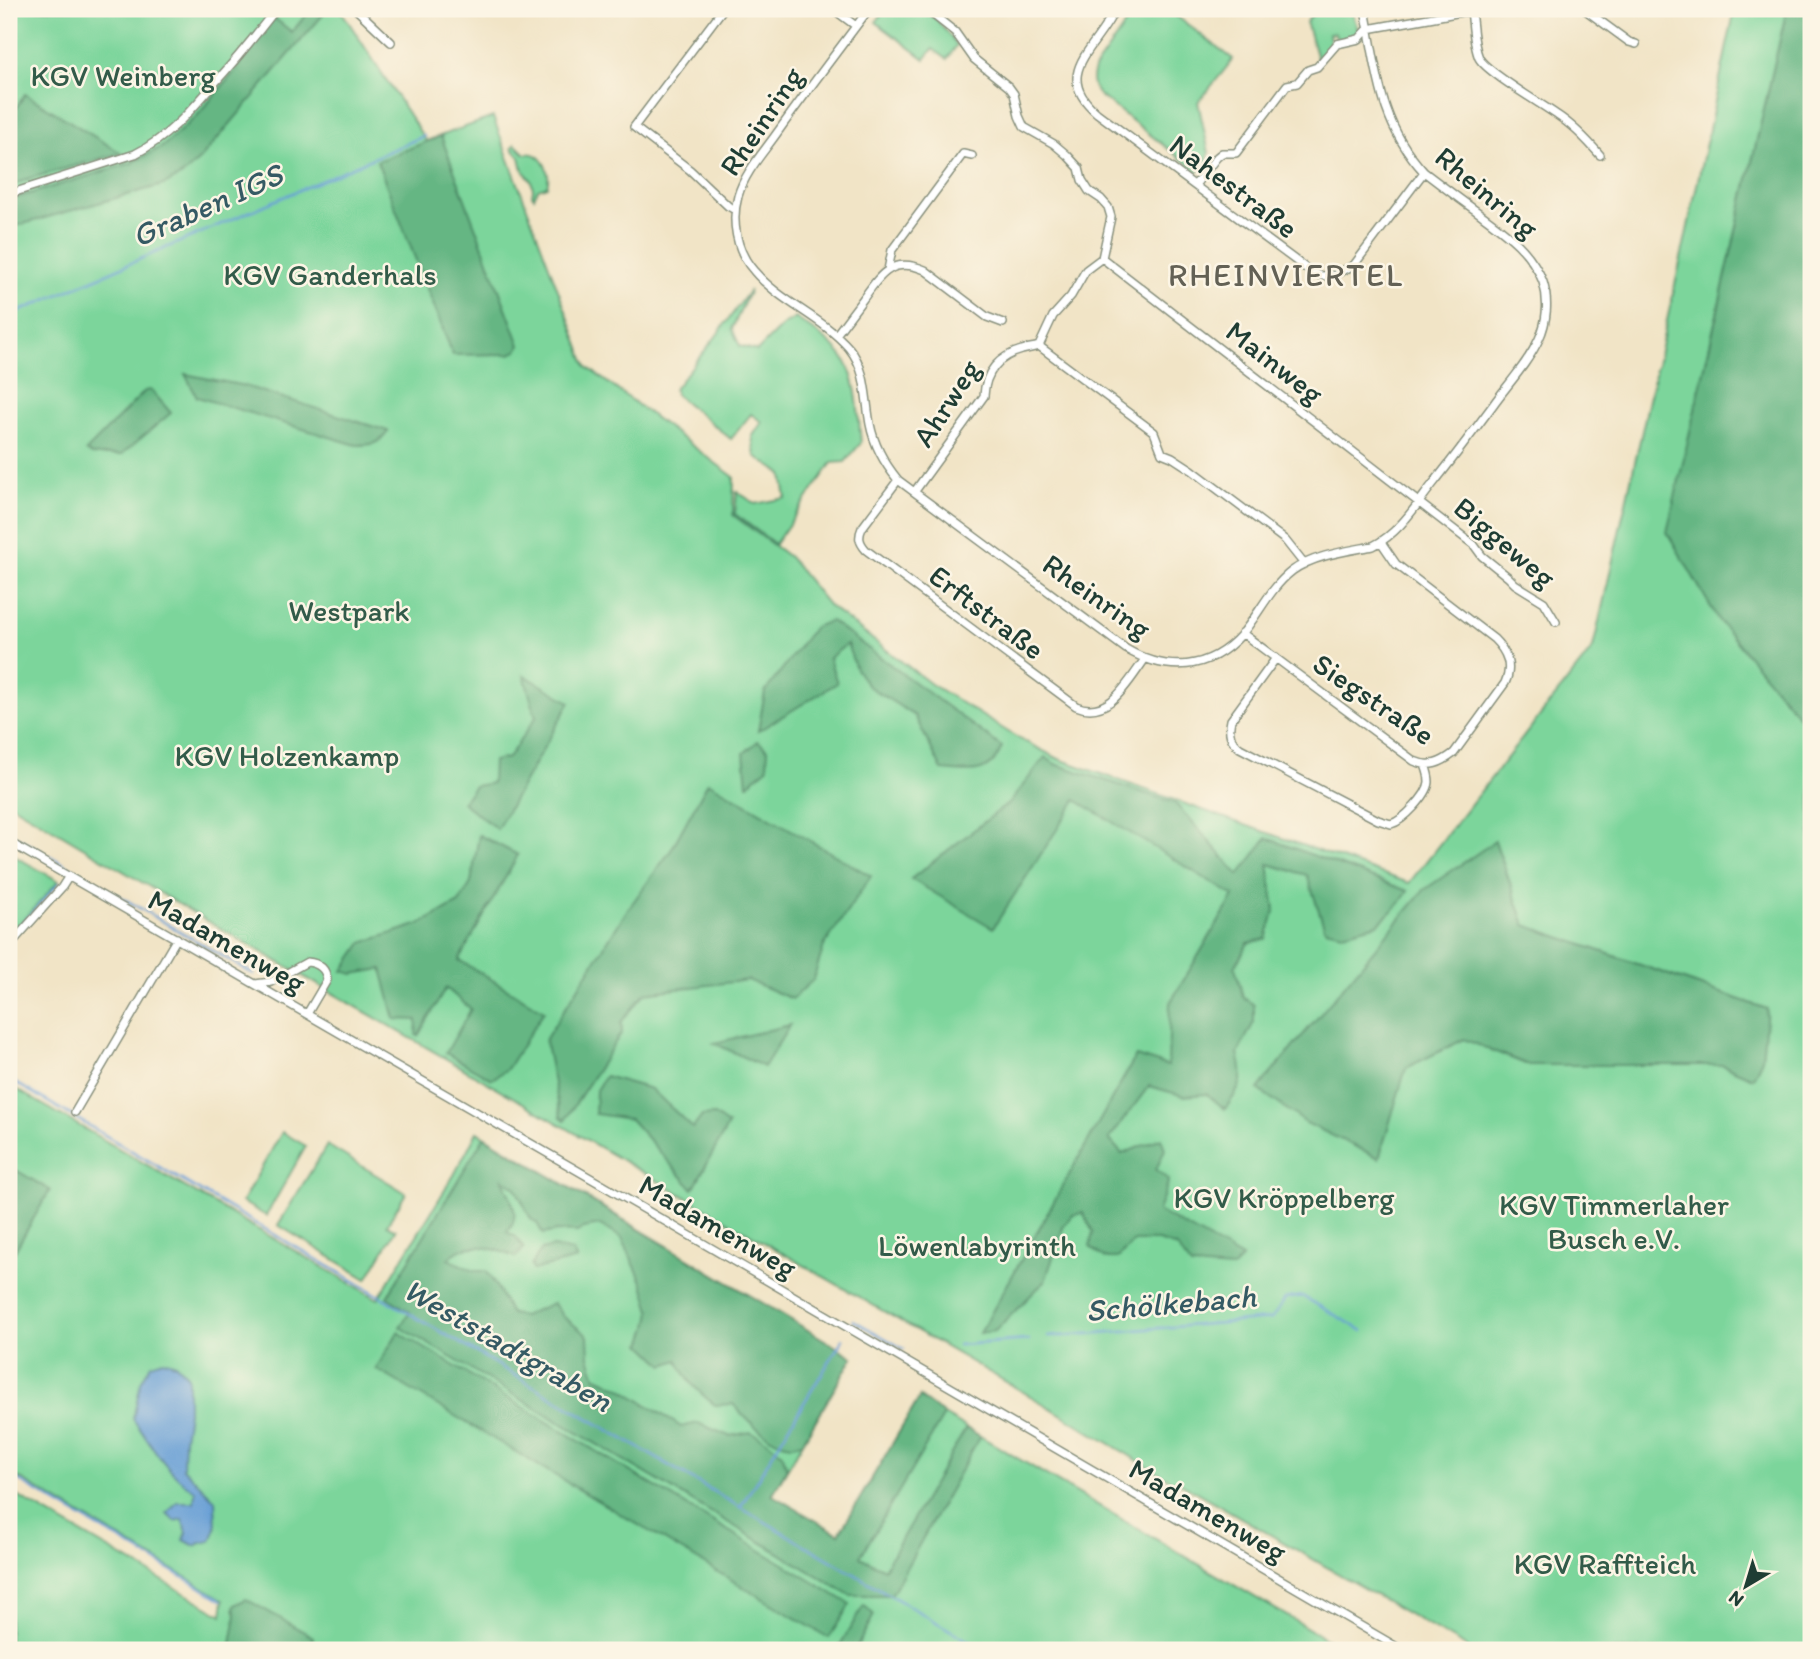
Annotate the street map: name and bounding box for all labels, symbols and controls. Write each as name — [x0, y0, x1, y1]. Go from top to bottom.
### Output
park label: KGV Weinberg — [30, 57, 216, 94]
street label: Rheinring — [711, 59, 811, 183]
street label: Nahestraße — [1163, 126, 1305, 246]
street label: Rheinring — [1428, 138, 1547, 246]
water label: Graben IGS — [126, 154, 291, 255]
park label: KGV Ganderhals — [223, 256, 437, 293]
district label: RHEINVIERTEL — [1168, 256, 1404, 294]
street label: Mainweg — [1219, 312, 1332, 412]
street label: Ahrweg — [904, 352, 988, 454]
street label: Biggeweg — [1446, 489, 1564, 596]
street label: Rheinring — [1036, 545, 1159, 647]
street label: Erftstraße — [922, 557, 1052, 667]
park label: Westpark — [288, 592, 410, 629]
street label: Siegstraße — [1306, 645, 1442, 753]
park label: KGV Holzenkamp — [175, 737, 399, 774]
street label: Madamenweg — [141, 881, 313, 1001]
street label: Madamenweg — [632, 1166, 804, 1286]
park label: KGV Kröppelberg — [1173, 1179, 1395, 1216]
park label: KGV Timmerlaher Busch e.V. — [1499, 1186, 1729, 1257]
park label: Löwenlabyrinth — [878, 1227, 1076, 1264]
water label: Weststadtgraben — [397, 1270, 619, 1420]
water label: Schölkebach — [1084, 1277, 1259, 1329]
street label: Madamenweg — [1122, 1450, 1294, 1570]
park label: KGV Raffteich — [1514, 1545, 1696, 1582]
north arrow — [1712, 1550, 1782, 1620]
text: N — [1724, 1586, 1748, 1612]

